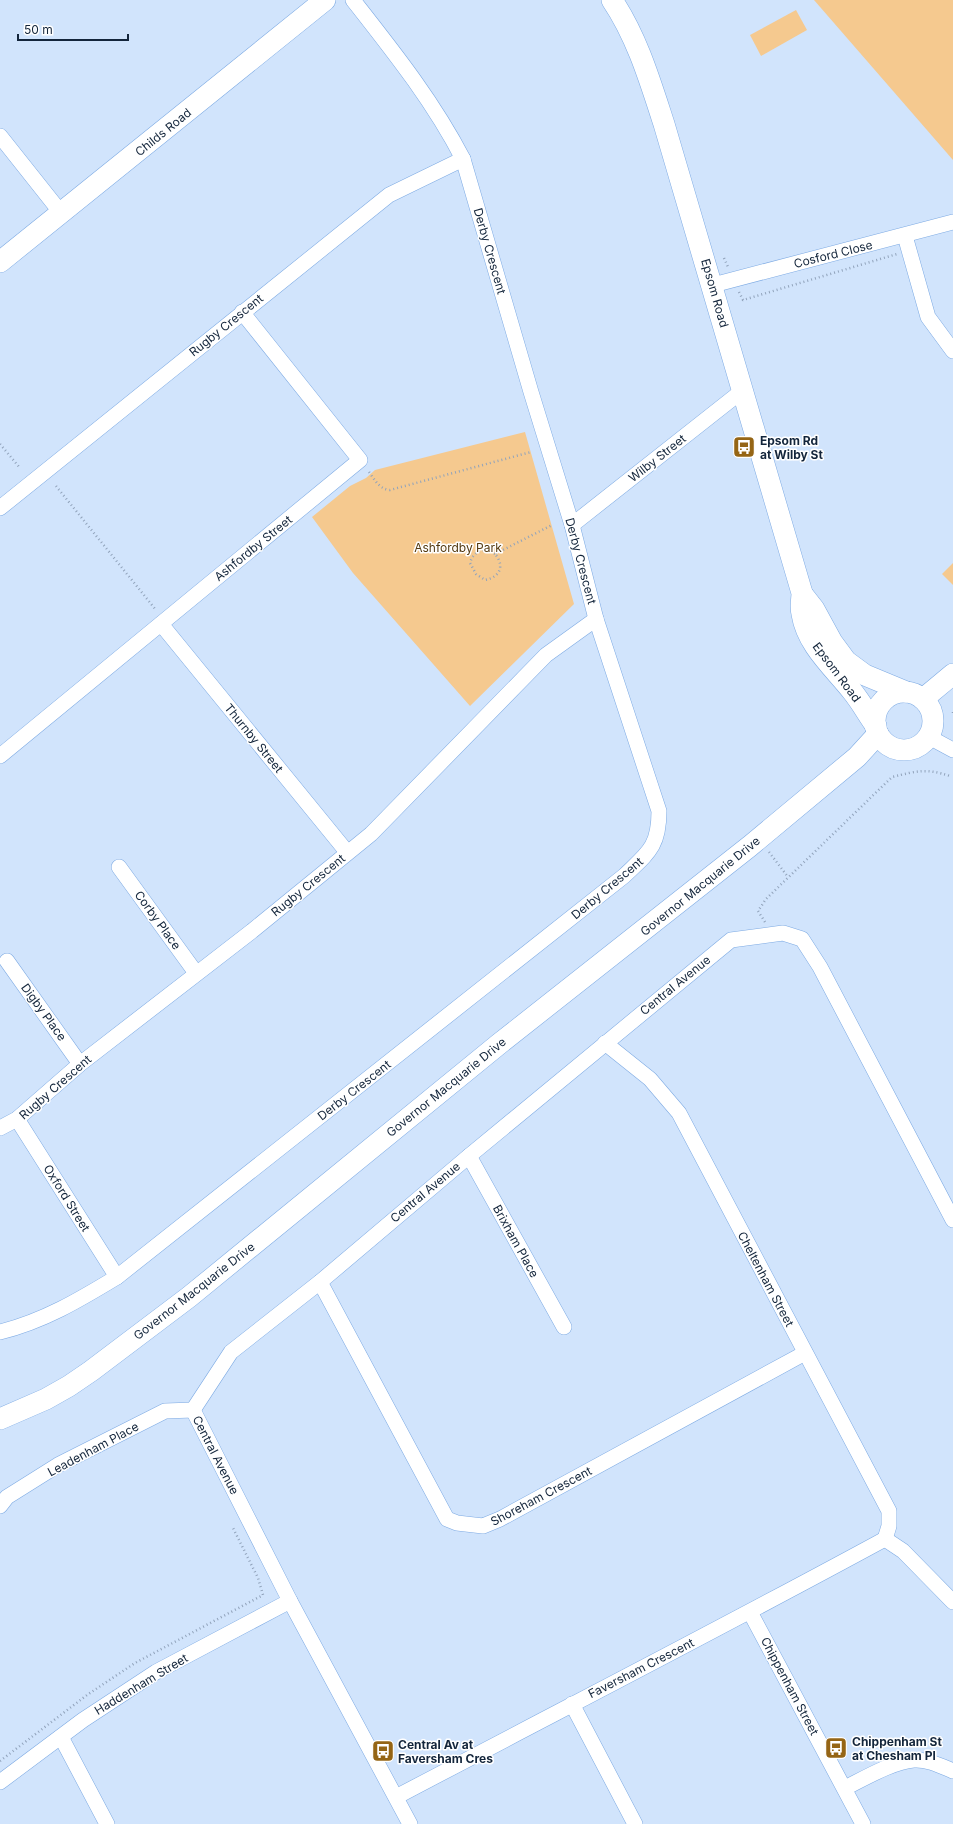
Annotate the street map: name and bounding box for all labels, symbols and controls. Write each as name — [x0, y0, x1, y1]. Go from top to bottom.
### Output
scale bar — [18, 16, 128, 42]
text: 50 m — [24, 22, 53, 37]
street label: Childs Road — [132, 105, 194, 159]
street label: Derby Crescent — [471, 206, 509, 296]
street label: Cosford Close — [792, 237, 874, 271]
street label: Epsom Road — [698, 257, 732, 329]
street label: Rugby Crescent — [186, 291, 266, 359]
street label: Wilby Street — [625, 431, 689, 485]
place label: Epsom Rd at Wilby St — [760, 433, 823, 462]
bus stop icon: Epsom Rd at Wilby St — [731, 434, 757, 460]
street label: Ashfordby Street — [211, 512, 295, 584]
street label: Derby Crescent — [562, 516, 600, 606]
park label: Ashfordby Park — [414, 540, 502, 555]
street label: Epsom Road — [810, 639, 864, 705]
street label: Thurnby Street — [221, 700, 287, 776]
street label: Governor Macquarie Drive — [637, 833, 763, 939]
street label: Rugby Crescent — [268, 851, 348, 919]
street label: Derby Crescent — [568, 854, 646, 922]
street label: Corby Place — [132, 888, 184, 952]
street label: Central Avenue — [637, 952, 713, 1018]
street label: Digby Place — [18, 980, 70, 1044]
street label: Governor Macquarie Drive — [383, 1034, 509, 1140]
street label: Rugby Crescent — [16, 1052, 94, 1122]
street label: Derby Crescent — [314, 1057, 394, 1123]
street label: Central Avenue — [387, 1158, 463, 1226]
street label: Oxford Street — [40, 1162, 94, 1234]
street label: Brixham Place — [490, 1202, 542, 1280]
street label: Cheltenham Street — [735, 1229, 797, 1329]
street label: Governor Macquarie Drive — [130, 1239, 258, 1343]
street label: Central Avenue — [190, 1413, 242, 1497]
street label: Leadenham Place — [45, 1419, 141, 1479]
street label: Shoreham Crescent — [488, 1463, 594, 1529]
street label: Chippenham Street — [758, 1634, 822, 1738]
street label: Faversham Crescent — [586, 1635, 696, 1701]
street label: Haddenham Street — [92, 1650, 190, 1718]
place label: Chippenham St at Chesham Pl — [852, 1734, 942, 1763]
bus stop icon: Chippenham St at Chesham Pl — [823, 1735, 849, 1761]
place label: Central Av at Faversham Cres — [398, 1737, 493, 1766]
bus stop icon: Central Av at Faversham Cres — [370, 1738, 396, 1764]

